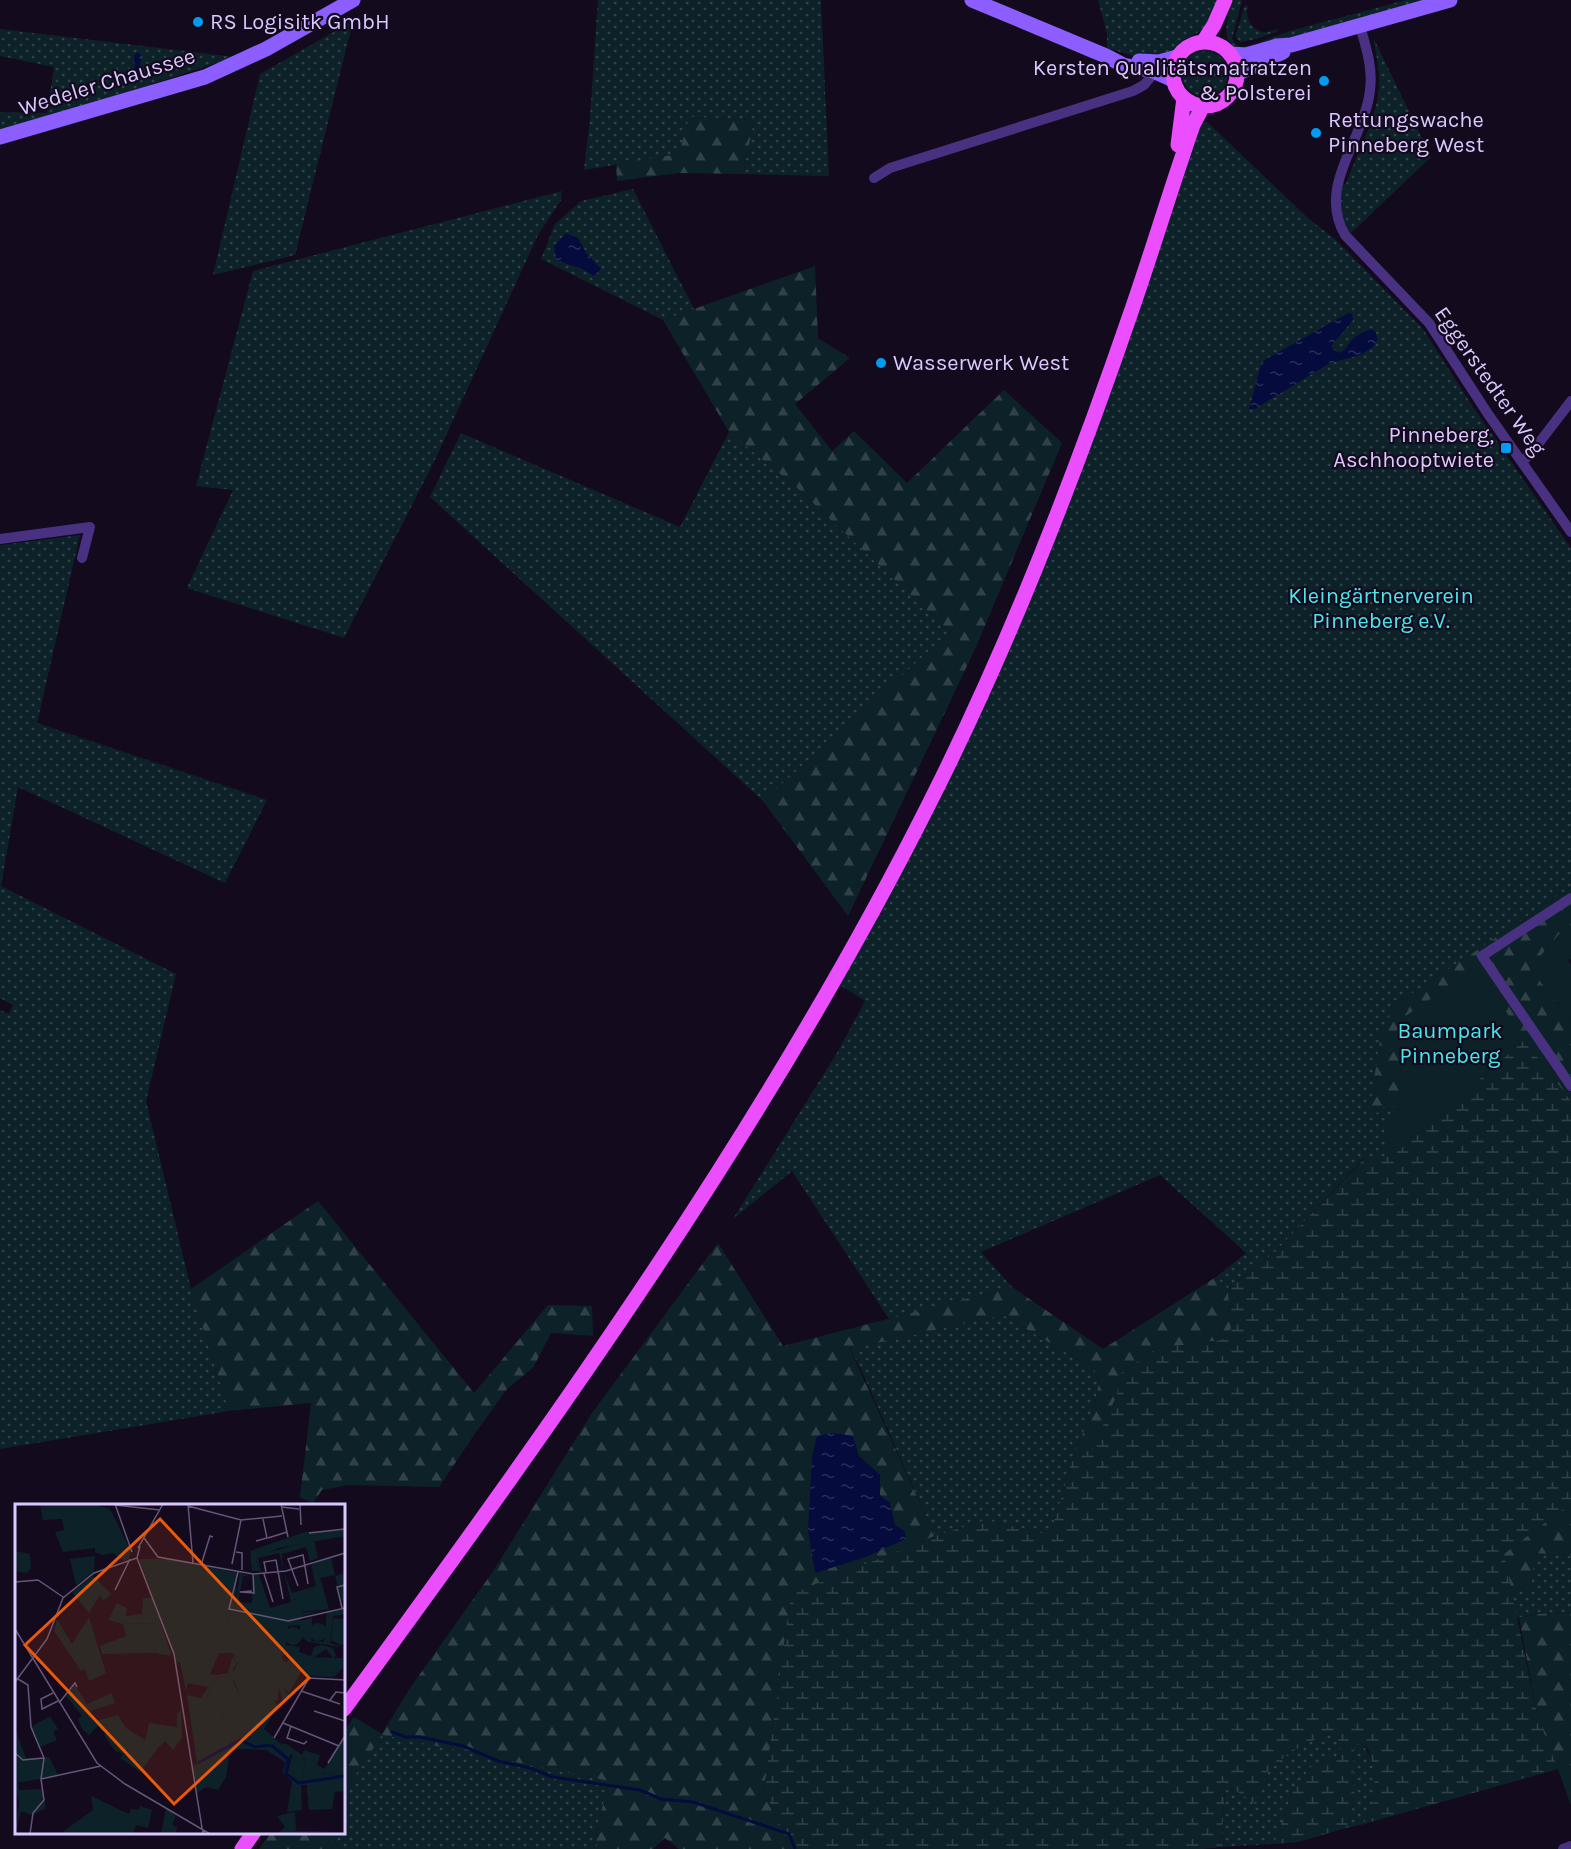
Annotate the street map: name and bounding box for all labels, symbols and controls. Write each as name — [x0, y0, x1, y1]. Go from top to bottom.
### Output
place label: RS Logisitk GmbH — [210, 9, 390, 35]
marker: RS Logisitk GmbH — [191, 15, 205, 29]
street label: Wedeler Chaussee — [16, 43, 198, 121]
place label: Kersten Qualitätsmatratzen & Polsterei — [1033, 55, 1312, 106]
marker: Kersten Qualitätsmatratzen & Polsterei — [1317, 74, 1331, 88]
place label: Rettungswache Pinneberg West — [1328, 107, 1484, 158]
marker: Rettungswache Pinneberg West — [1309, 126, 1323, 140]
street label: Eggerstedter Weg — [1429, 301, 1551, 461]
place label: Wasserwerk West — [893, 350, 1069, 376]
marker: Wasserwerk West — [874, 356, 888, 370]
place label: Pinneberg, Aschhooptwiete — [1333, 422, 1494, 473]
marker: Pinneberg, Aschhooptwiete — [1499, 441, 1513, 455]
park label: Kleingärtnerverein Pinneberg e.V. — [1288, 583, 1474, 634]
park label: Baumpark Pinneberg — [1397, 1018, 1503, 1069]
inset map — [15, 1504, 345, 1834]

